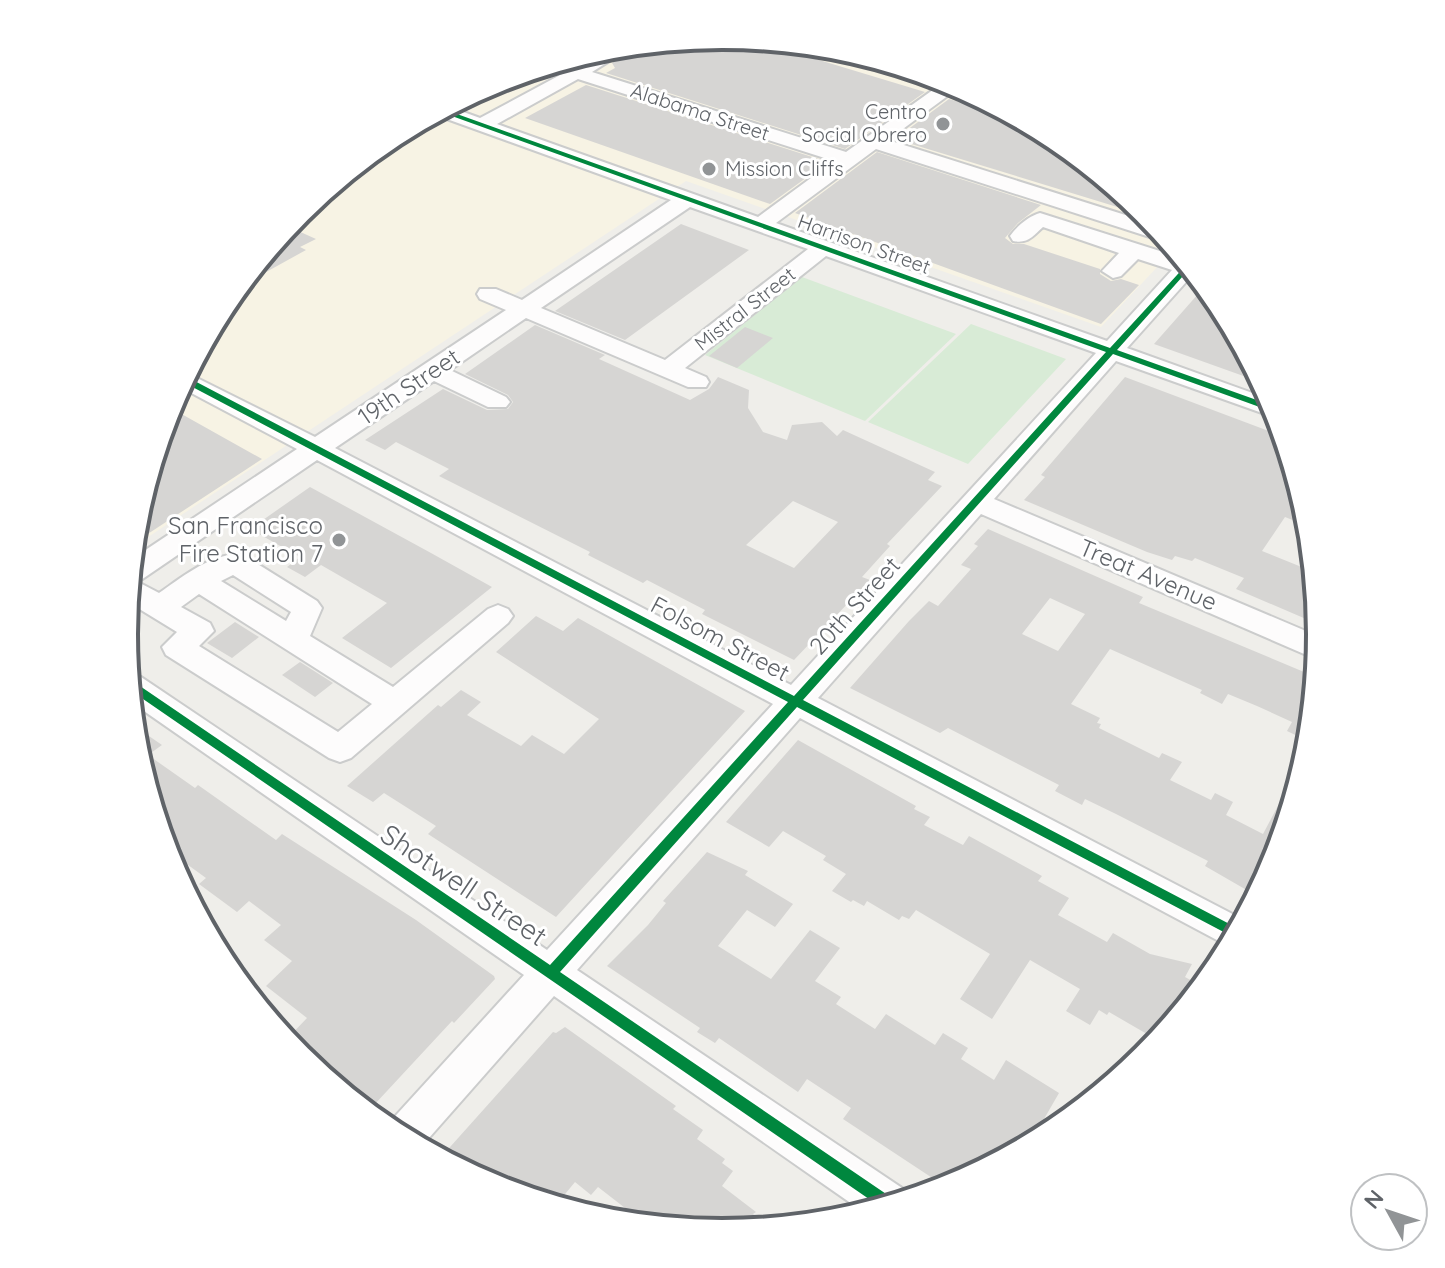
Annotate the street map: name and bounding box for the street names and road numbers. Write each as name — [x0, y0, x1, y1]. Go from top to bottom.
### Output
street label: Alabama Street — [628, 77, 773, 146]
street label: Harrison Street — [794, 208, 934, 279]
street label: Mistral Street — [689, 261, 800, 356]
street label: 19th Street — [352, 341, 465, 431]
street label: Treat Avenue — [1075, 532, 1222, 617]
street label: 20th Street — [802, 550, 906, 661]
street label: Folsom Street — [646, 589, 795, 687]
street label: Shotwell Street — [374, 816, 554, 953]

